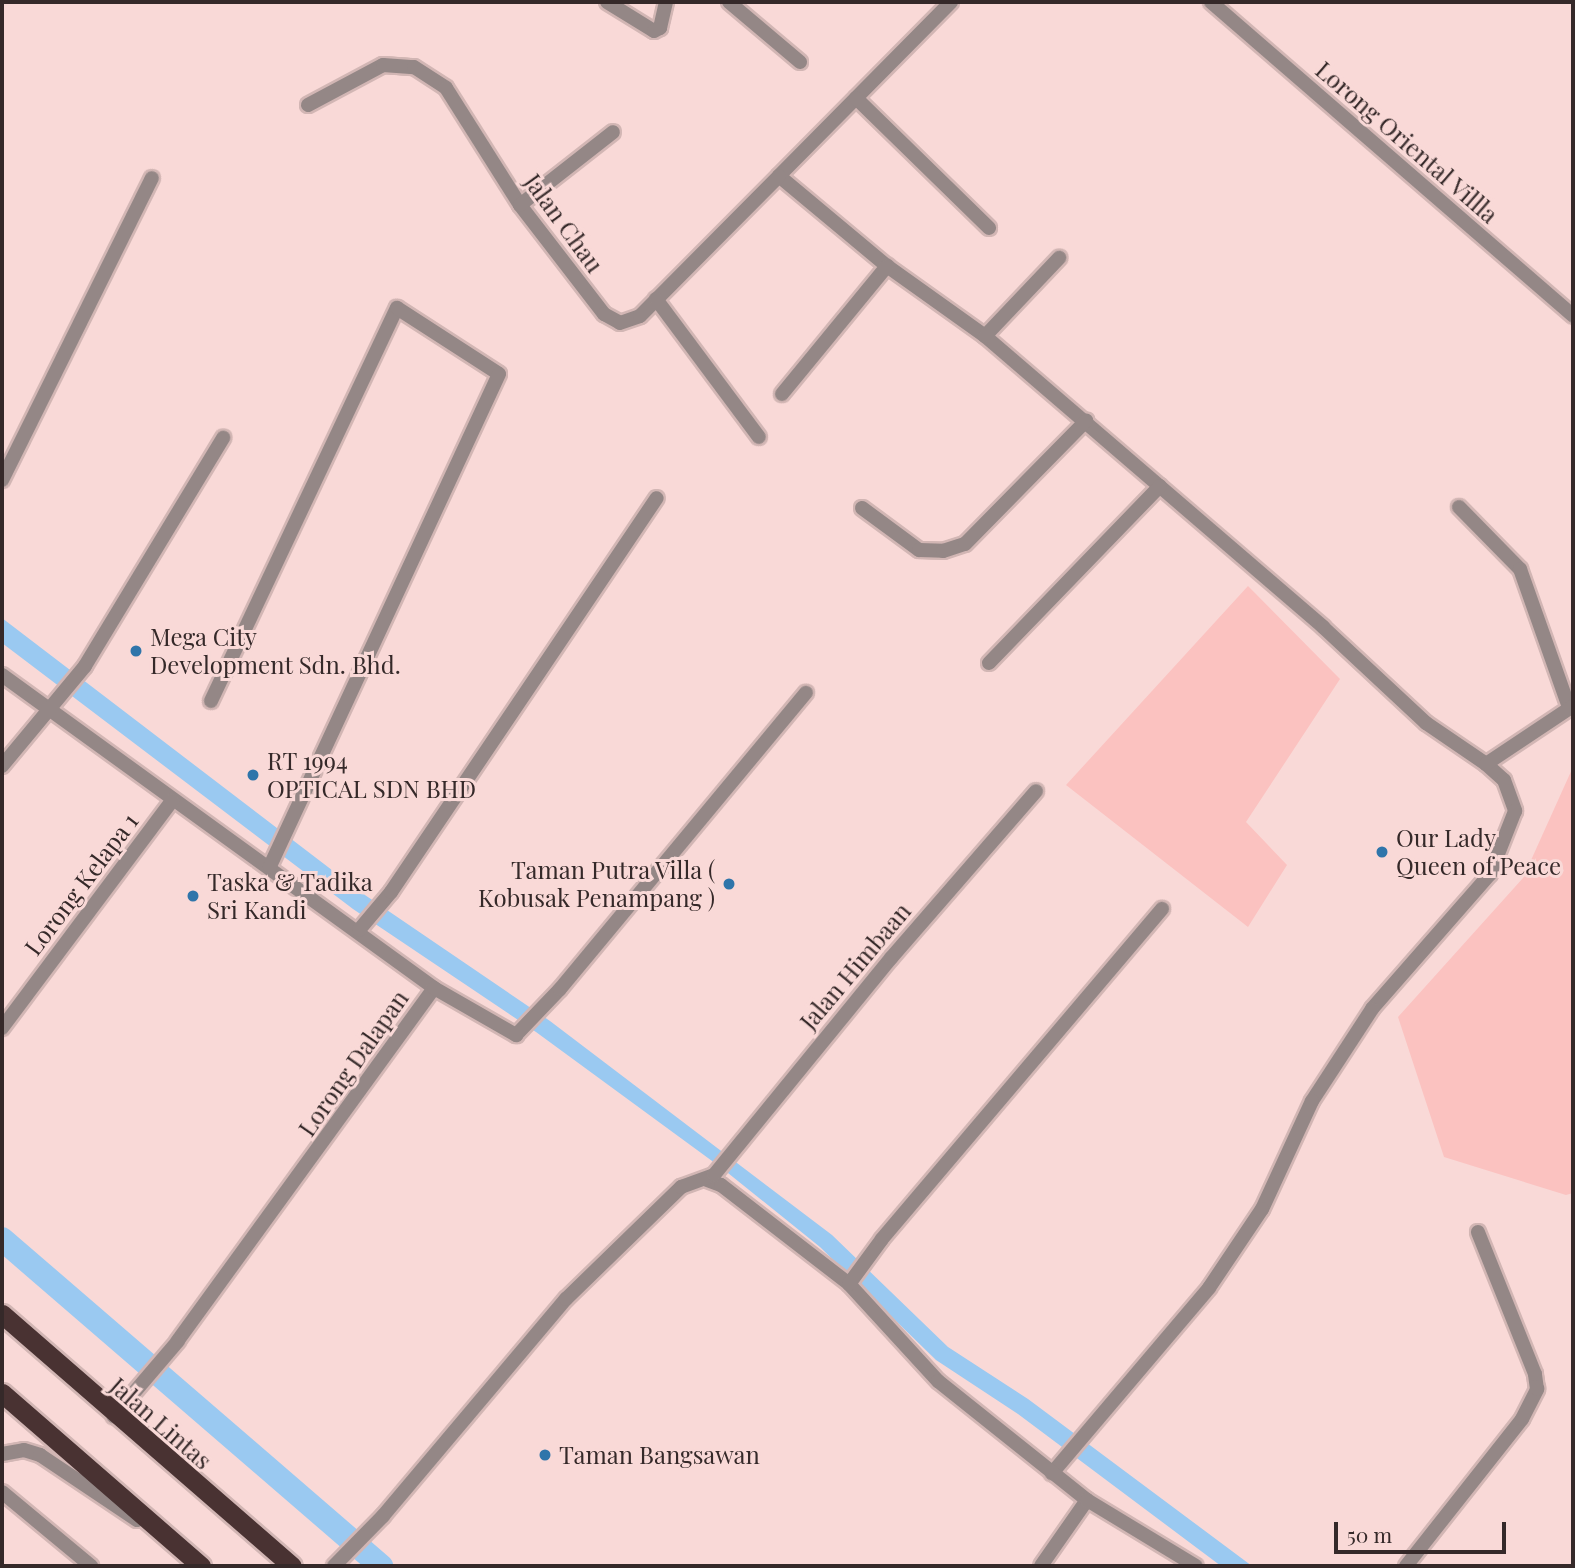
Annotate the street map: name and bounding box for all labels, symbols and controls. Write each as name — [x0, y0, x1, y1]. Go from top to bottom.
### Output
street label: Lorong Oriental Villla — [1310, 55, 1504, 229]
street label: Jalan Chau — [519, 168, 609, 278]
place label: Mega City Development Sdn. Bhd. — [150, 623, 401, 679]
marker: Mega City Development Sdn. Bhd. — [128, 643, 144, 659]
place label: RT 1994 OPTICAL SDN BHD — [267, 747, 476, 803]
marker: RT 1994 OPTICAL SDN BHD — [245, 767, 261, 783]
street label: Lorong Kelapa 1 — [18, 807, 144, 961]
place label: Our Lady Queen of Peace — [1396, 824, 1561, 880]
marker: Our Lady Queen of Peace — [1374, 844, 1390, 860]
place label: Taman Putra Villa ( Kobusak Penampang ) — [478, 856, 715, 912]
place label: Taska & Tadika Sri Kandi — [207, 868, 374, 924]
marker: Taman Putra Villa ( Kobusak Penampang ) — [721, 876, 737, 892]
marker: Taska & Tadika Sri Kandi — [185, 888, 201, 904]
street label: Jalan Himbaan — [794, 897, 916, 1035]
street label: Lorong Dalapan — [292, 984, 414, 1142]
street label: Jalan Lintas — [104, 1371, 218, 1475]
place label: Taman Bangsawan — [559, 1441, 760, 1469]
marker: Taman Bangsawan — [537, 1447, 553, 1463]
scale bar — [1337, 1508, 1508, 1552]
text: 50 m — [1347, 1520, 1392, 1548]

